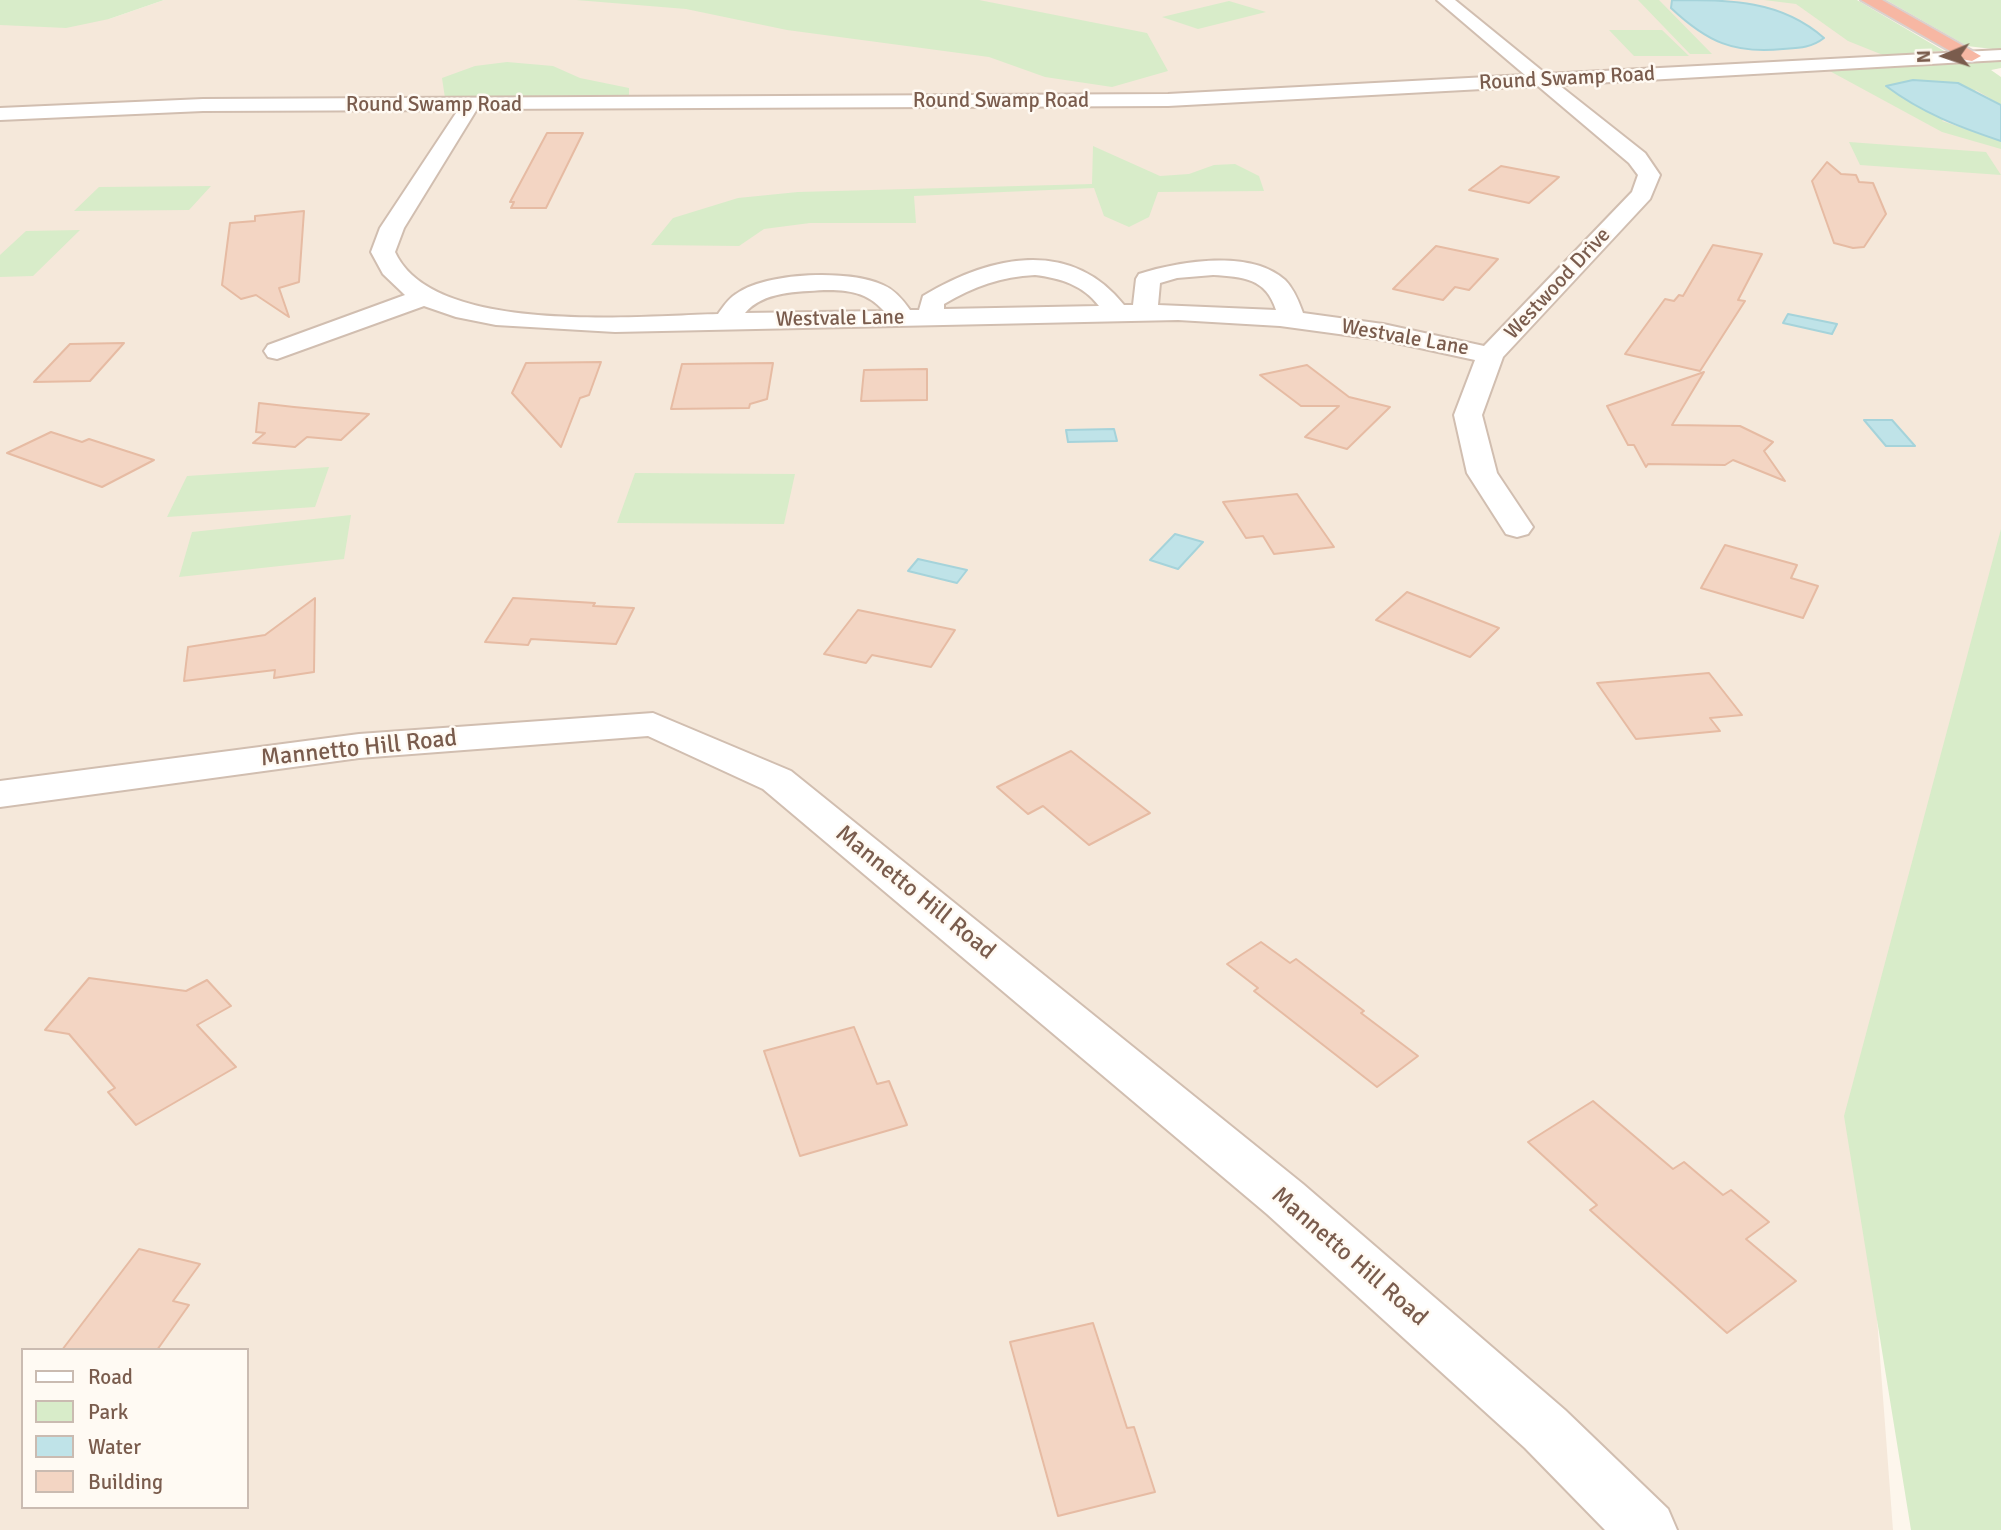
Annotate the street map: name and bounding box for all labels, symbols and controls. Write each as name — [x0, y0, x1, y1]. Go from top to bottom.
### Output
north arrow — [1910, 21, 1980, 91]
text: N — [1912, 50, 1936, 64]
street label: Round Swamp Road — [1478, 62, 1656, 96]
street label: Round Swamp Road — [913, 88, 1089, 114]
street label: Round Swamp Road — [346, 92, 522, 118]
street label: Westwood Drive — [1500, 223, 1616, 345]
street label: Westvale Lane — [775, 305, 905, 333]
street label: Westvale Lane — [1339, 314, 1471, 362]
street label: Mannetto Hill Road — [259, 724, 459, 774]
street label: Mannetto Hill Road — [829, 820, 1001, 966]
street label: Mannetto Hill Road — [1265, 1181, 1433, 1333]
legend — [21, 1348, 248, 1509]
text: Road — [88, 1364, 133, 1390]
text: Park — [88, 1399, 128, 1425]
text: Water — [88, 1434, 141, 1460]
text: Building — [88, 1469, 163, 1495]

